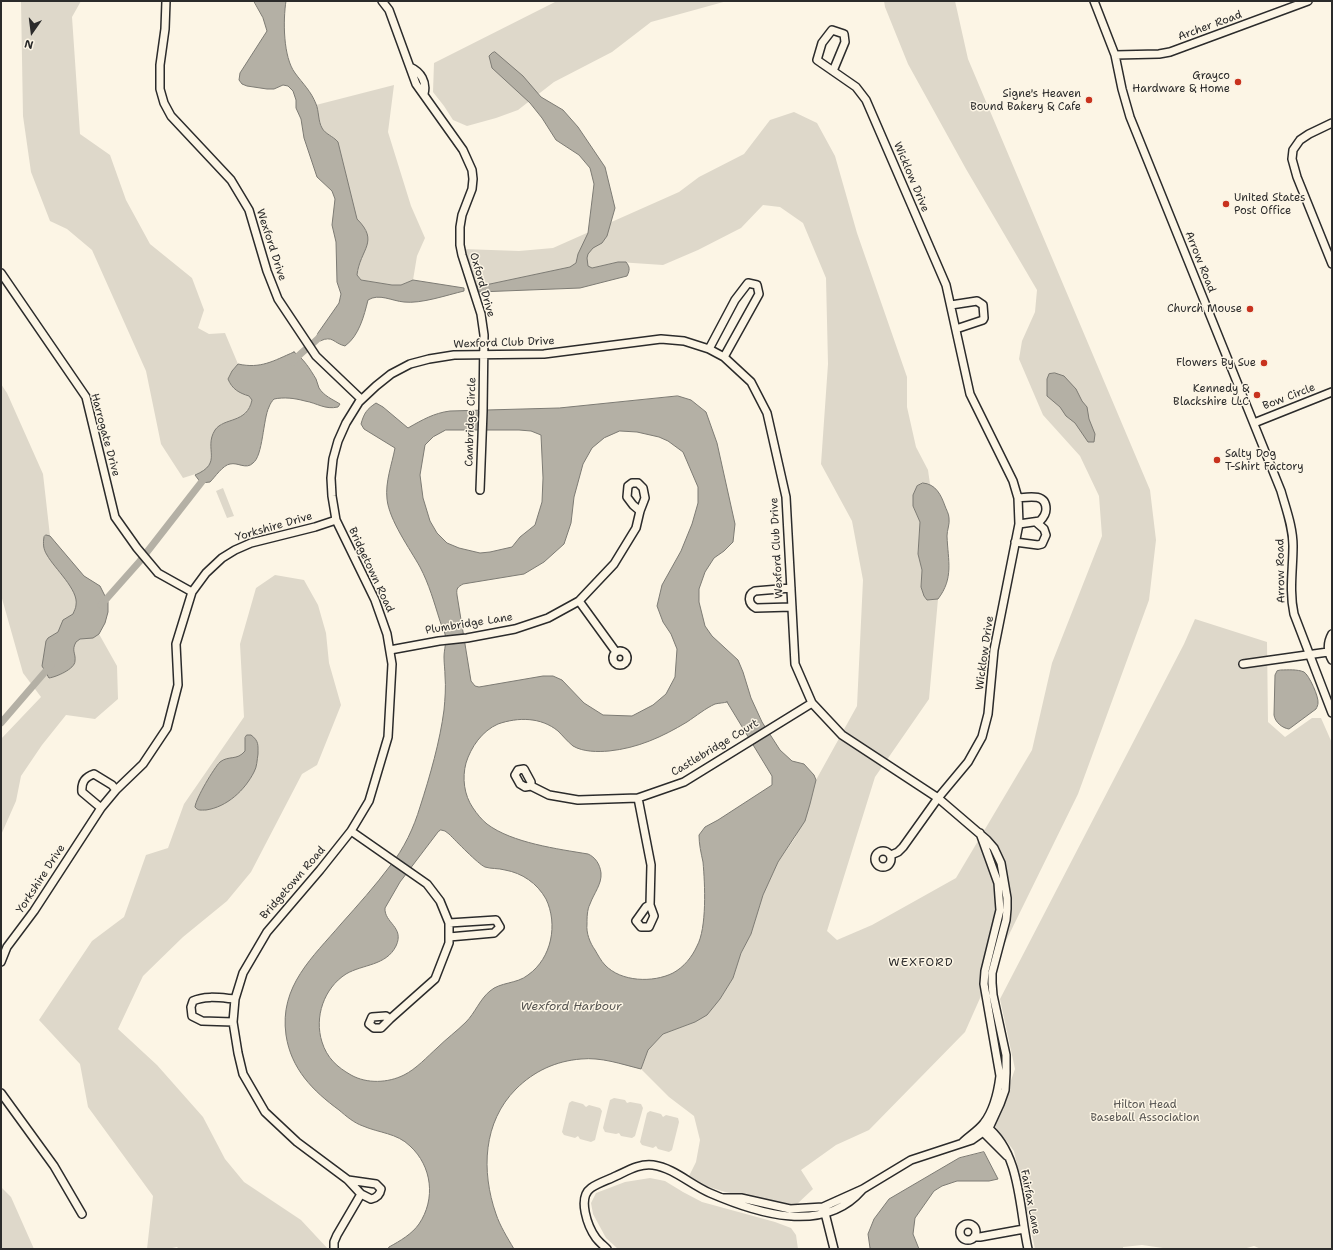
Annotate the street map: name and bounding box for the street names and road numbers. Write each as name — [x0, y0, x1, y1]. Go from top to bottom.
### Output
street label: Archer Road — [1176, 8, 1244, 44]
street label: Wicklow Drive — [890, 140, 932, 214]
street label: Wexford Drive — [253, 207, 289, 283]
street label: Arrow Road — [1182, 229, 1218, 295]
street label: Oxford Drive — [466, 251, 498, 319]
street label: Wexford Club Drive — [453, 335, 555, 351]
street label: Cambridge Circle — [463, 377, 479, 467]
street label: Bow Circle — [1261, 381, 1317, 413]
street label: Harrogate Drive — [88, 392, 122, 478]
street label: Wexford Club Drive — [768, 497, 786, 599]
street label: Yorkshire Drive — [234, 510, 314, 544]
street label: Bridgetown Road — [345, 525, 397, 615]
street label: Arrow Road — [1274, 538, 1288, 604]
street label: Plumbridge Lane — [424, 611, 514, 637]
street label: Wicklow Drive — [973, 615, 997, 691]
street label: Castlebridge Court — [669, 717, 761, 779]
street label: Yorkshire Drive — [14, 842, 68, 916]
street label: Bridgetown Road — [258, 844, 328, 922]
street label: Fairfax Lane — [1017, 1168, 1043, 1236]

